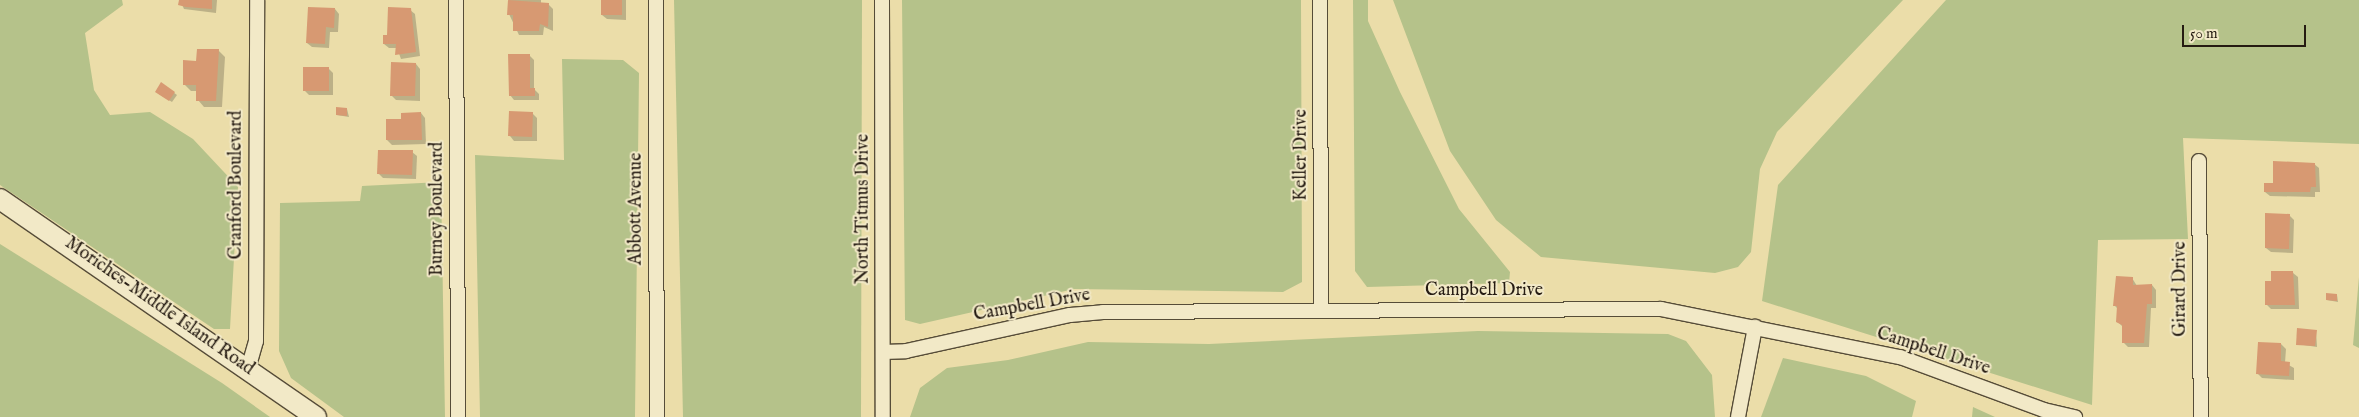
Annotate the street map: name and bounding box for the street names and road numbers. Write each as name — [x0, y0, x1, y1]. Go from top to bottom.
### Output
street label: Keller Drive — [1291, 109, 1313, 201]
street label: Cranford Boulevard — [226, 111, 248, 259]
street label: North Titmus Drive — [853, 134, 875, 284]
street label: Burney Boulevard — [427, 142, 449, 276]
street label: Abbott Avenue — [626, 153, 648, 265]
street label: Moriches-Middle Island Road — [60, 233, 258, 381]
street label: Girard Drive — [2170, 241, 2192, 337]
street label: Campbell Drive — [1425, 280, 1543, 302]
street label: Campbell Drive — [972, 285, 1092, 327]
street label: Campbell Drive — [1874, 324, 1992, 380]

